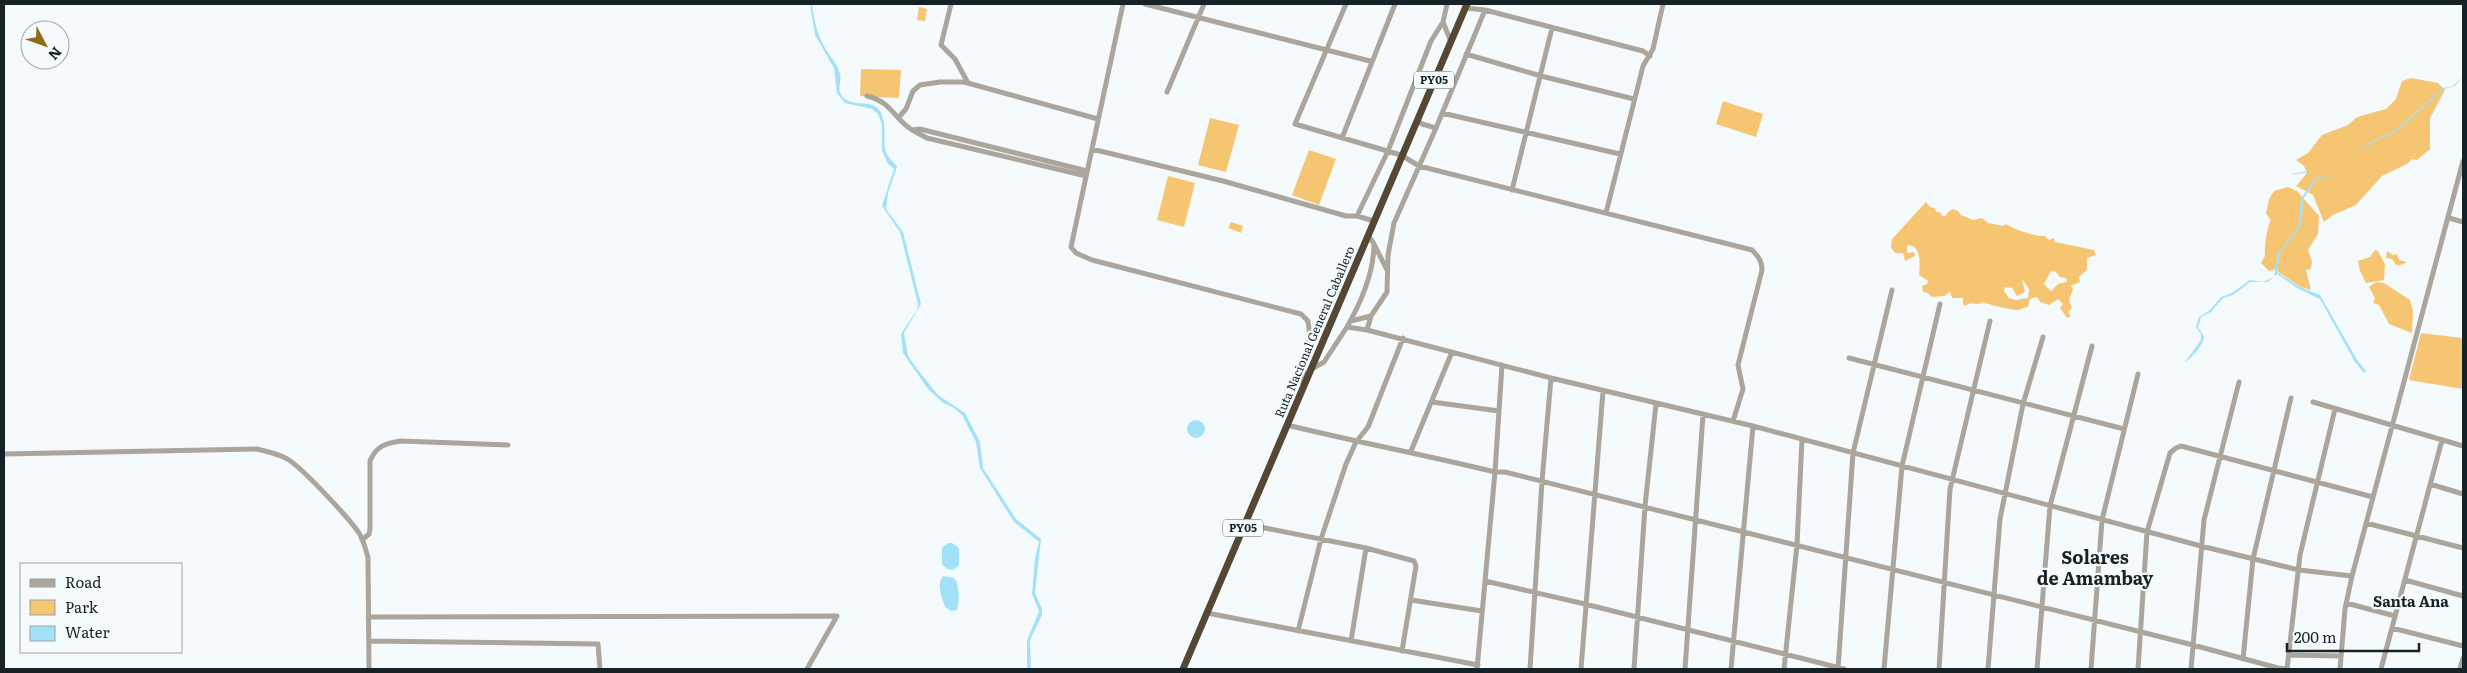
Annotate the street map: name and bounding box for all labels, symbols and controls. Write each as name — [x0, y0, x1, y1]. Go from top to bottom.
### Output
north arrow — [20, 20, 70, 70]
text: N — [44, 43, 67, 65]
road number: PY05 — [1414, 72, 1454, 88]
street label: Ruta Nacional General Caballero — [1270, 243, 1359, 420]
road number: PY05 — [1223, 520, 1263, 536]
district label: Solares de Amambay — [2037, 543, 2153, 591]
legend — [20, 563, 182, 653]
text: Road — [65, 570, 101, 593]
district label: Santa Ana — [2373, 589, 2449, 612]
text: Park — [65, 595, 99, 618]
text: Water — [65, 620, 110, 643]
scale bar — [2287, 620, 2420, 652]
text: 200 m — [2294, 625, 2337, 648]

